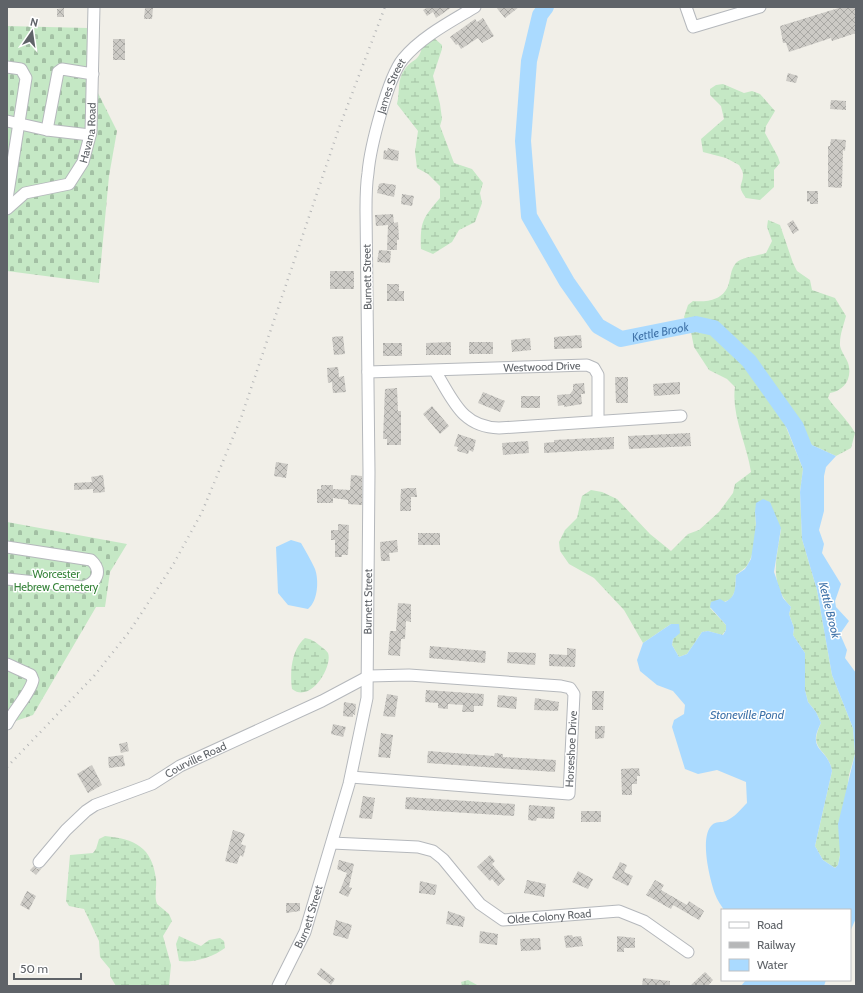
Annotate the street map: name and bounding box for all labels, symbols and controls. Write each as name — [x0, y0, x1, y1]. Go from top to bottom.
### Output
north arrow — [12, 12, 52, 52]
text: N — [29, 15, 40, 30]
street label: James Street — [374, 55, 409, 116]
street label: Havana Road — [76, 102, 99, 164]
street label: Burnett Street — [359, 244, 375, 310]
water label: Kettle Brook — [630, 318, 691, 344]
street label: Westwood Drive — [503, 358, 581, 375]
park label: Worcester Hebrew Cemetery — [14, 567, 99, 594]
street label: Burnett Street — [361, 568, 375, 635]
water label: Kettle Brook — [816, 580, 844, 640]
water label: Stoneville Pond — [710, 707, 785, 722]
street label: Horseshoe Drive — [562, 710, 580, 788]
street label: Courville Road — [162, 739, 228, 781]
street label: Burnett Street — [291, 883, 326, 951]
street label: Olde Colony Road — [507, 906, 592, 927]
legend — [721, 909, 851, 981]
text: Road — [757, 917, 783, 932]
text: Railway — [757, 937, 795, 952]
scale bar — [14, 955, 81, 981]
text: Water — [757, 957, 788, 972]
text: 50 m — [20, 961, 48, 976]

